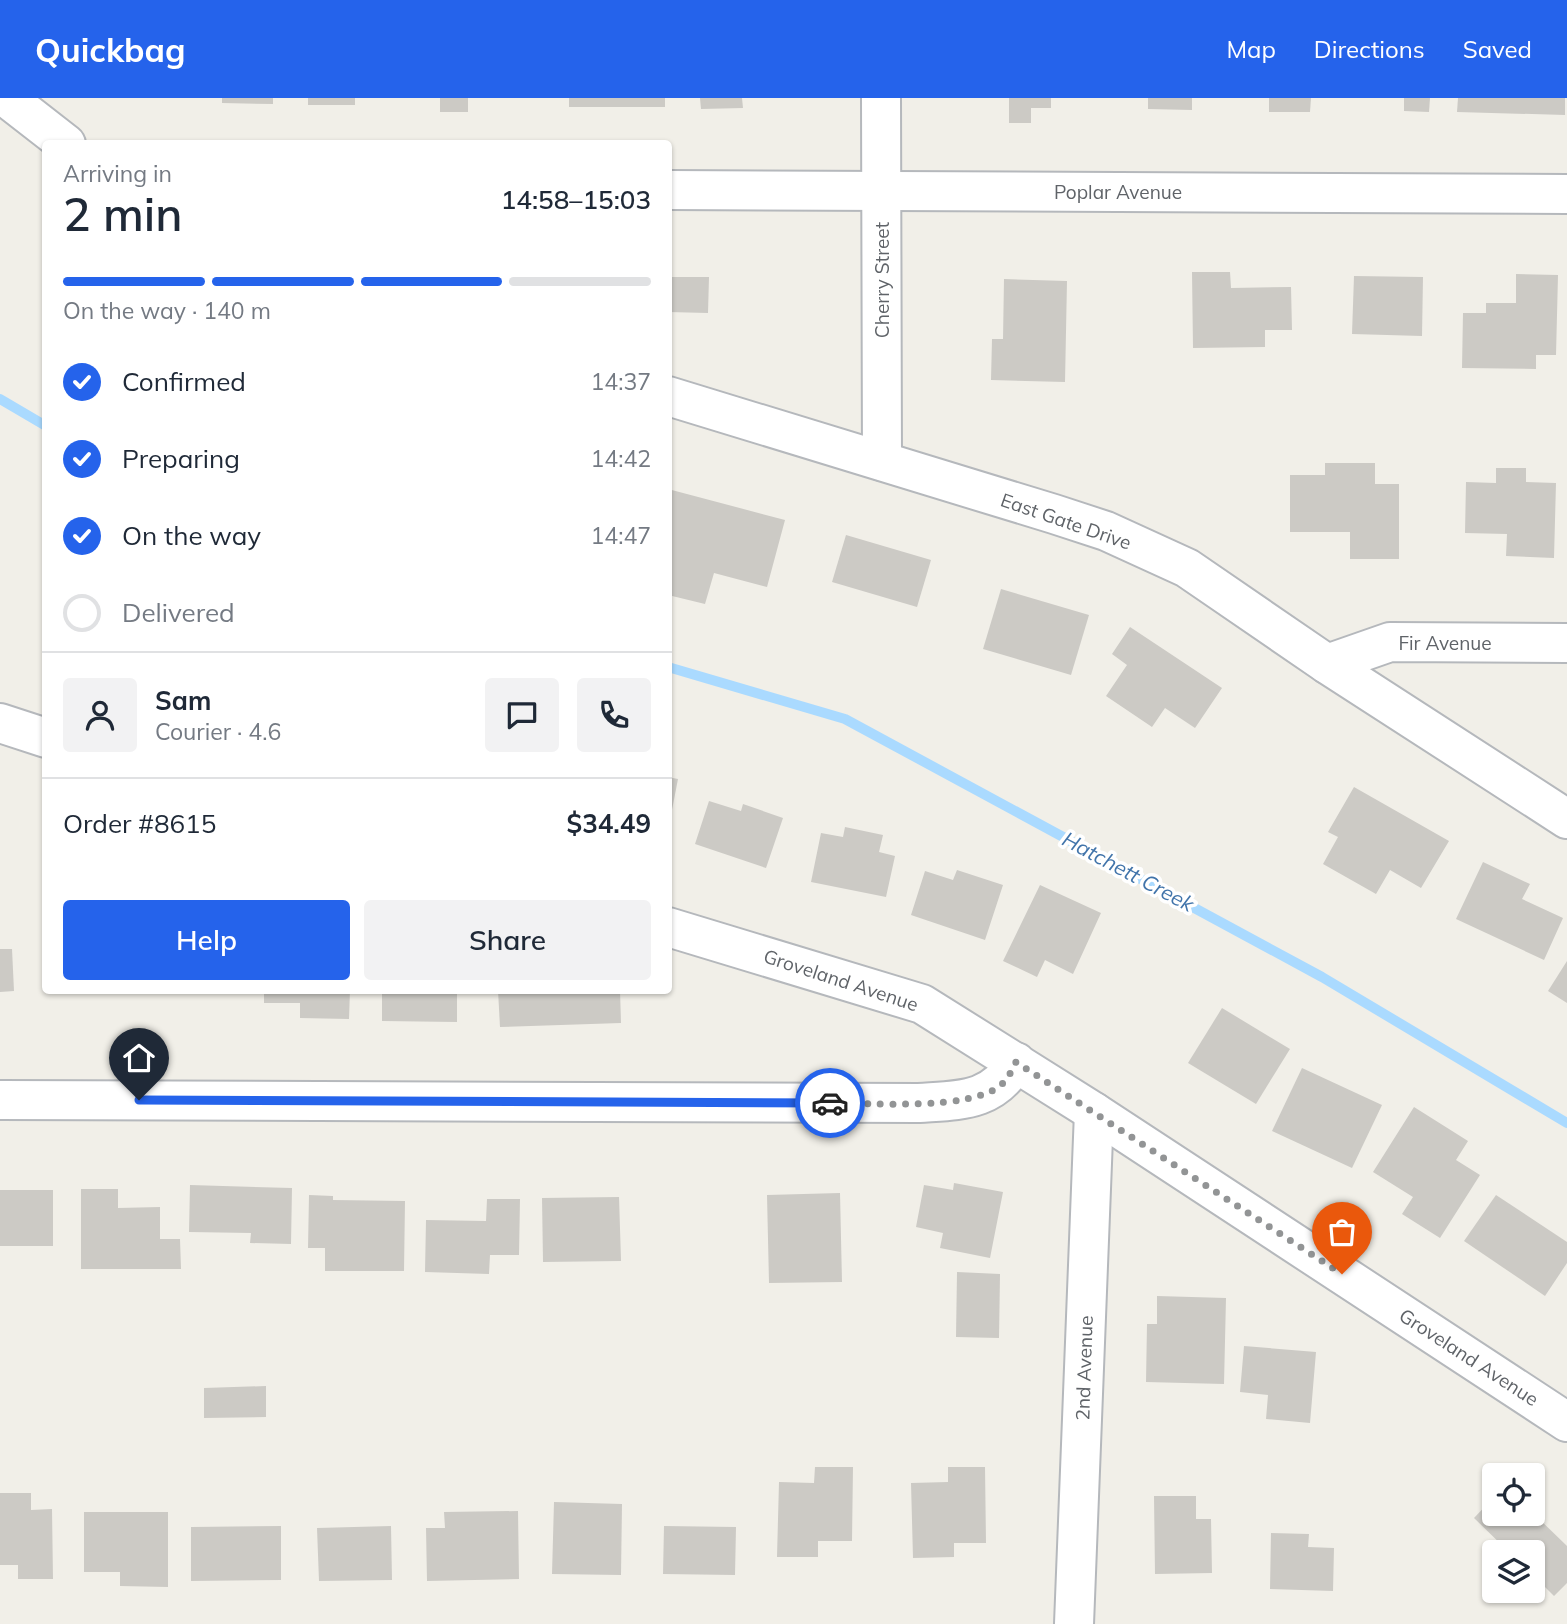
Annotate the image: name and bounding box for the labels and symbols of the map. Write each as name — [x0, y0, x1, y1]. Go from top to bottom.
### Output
street label: Poplar Avenue — [1054, 180, 1182, 204]
street label: Cherry Street — [870, 221, 894, 338]
street label: East Gate Drive — [998, 487, 1134, 555]
street label: Fir Avenue — [1398, 631, 1492, 655]
water label: Hatchett Creek — [1058, 825, 1200, 917]
street label: Groveland Avenue — [761, 944, 921, 1016]
pin — [109, 1028, 169, 1100]
courier — [795, 1068, 865, 1138]
pin — [1312, 1202, 1372, 1274]
street label: Groveland Avenue — [1395, 1303, 1543, 1411]
street label: 2nd Avenue — [1070, 1315, 1098, 1421]

